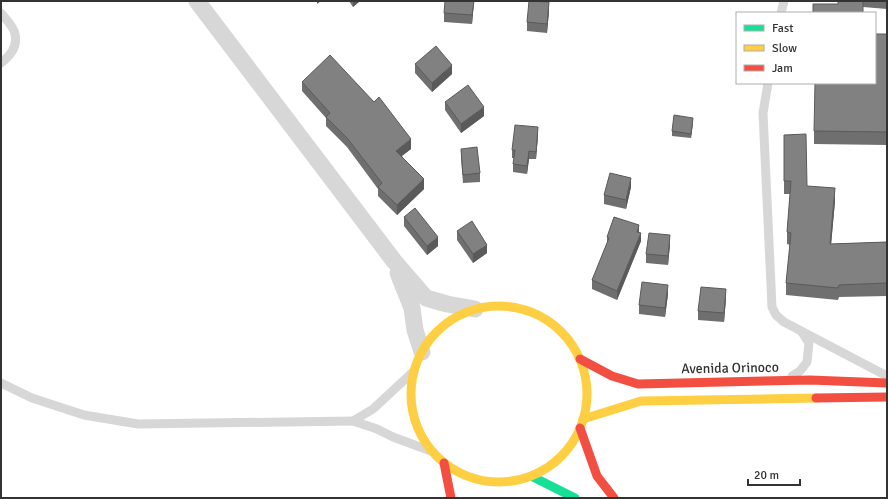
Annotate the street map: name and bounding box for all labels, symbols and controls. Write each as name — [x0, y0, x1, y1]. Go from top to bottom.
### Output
legend — [736, 12, 876, 84]
text: Fast — [772, 21, 793, 36]
text: Slow — [772, 41, 797, 56]
text: Jam — [772, 61, 793, 76]
street label: Avenida Orinoco — [681, 359, 779, 377]
scale bar — [748, 461, 800, 487]
text: 20 m — [754, 468, 779, 483]

